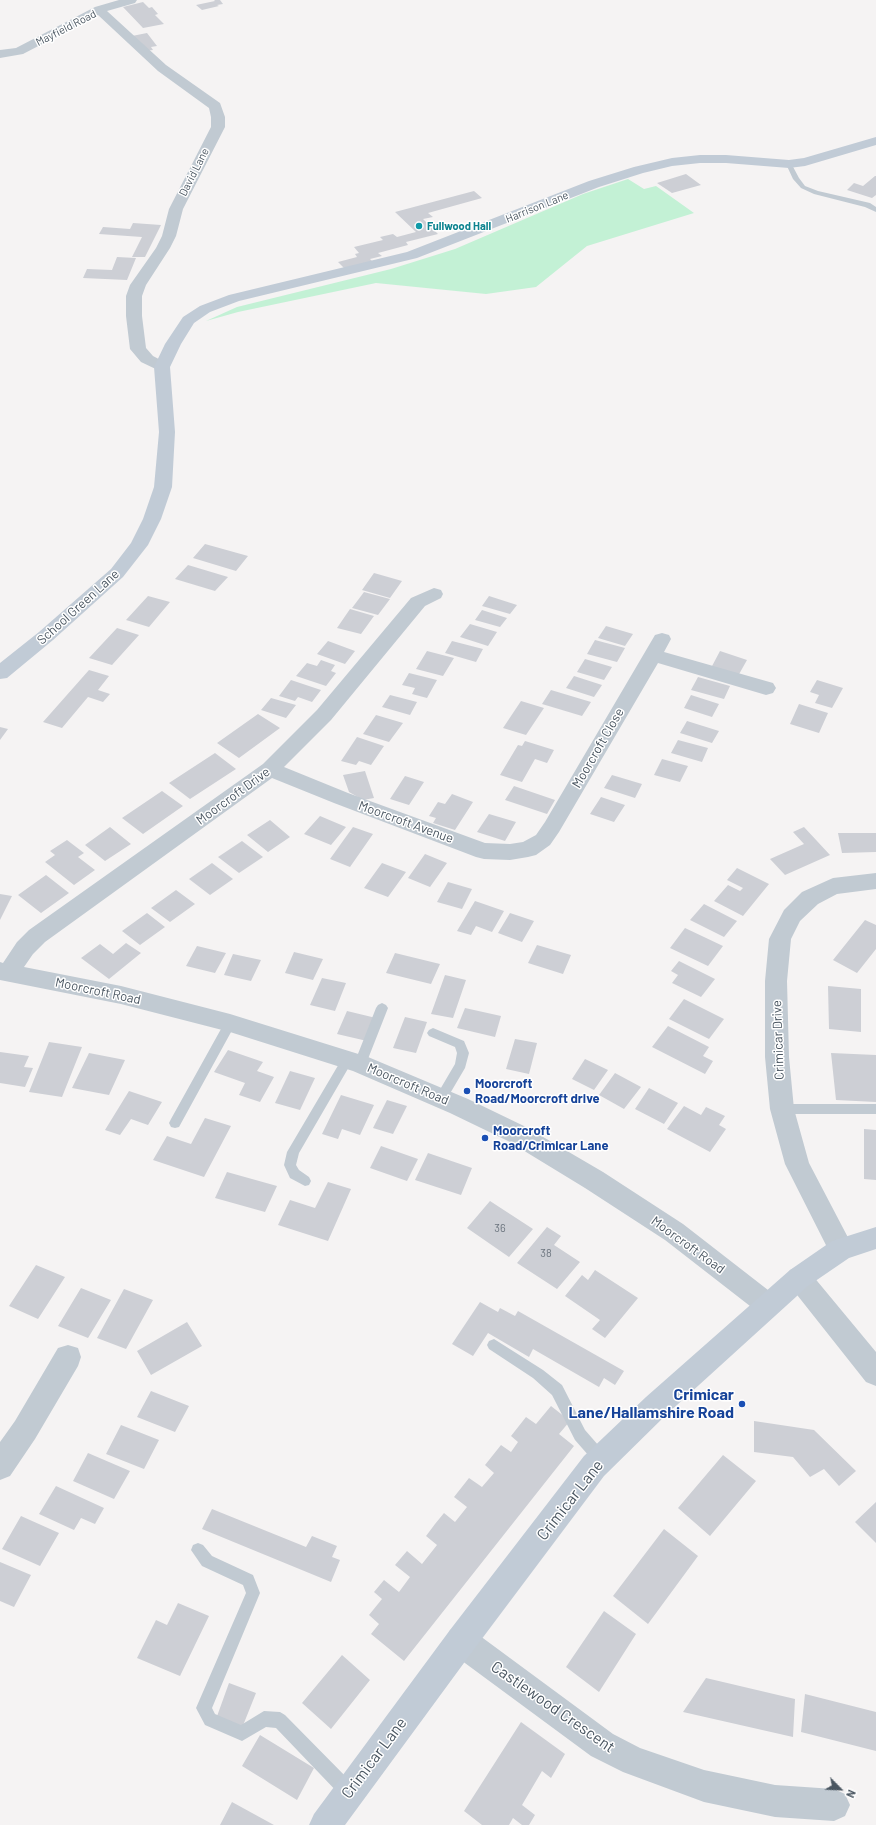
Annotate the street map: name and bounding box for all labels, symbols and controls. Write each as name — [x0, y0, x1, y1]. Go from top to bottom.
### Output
street label: Mayfield Road — [34, 7, 98, 49]
street label: David Lane — [176, 146, 212, 198]
street label: Harrison Lane — [504, 188, 570, 226]
place label: Fullwood Hall — [427, 219, 491, 233]
marker: Fullwood Hall — [414, 221, 424, 231]
street label: School Green Lane — [34, 566, 122, 648]
street label: Moorcroft Close — [569, 705, 627, 791]
street label: Moorcroft Drive — [193, 764, 273, 828]
street label: Moorcroft Avenue — [356, 798, 456, 846]
street label: Moorcroft Road — [54, 974, 142, 1008]
street label: Crimicar Drive — [769, 1000, 787, 1080]
street label: Moorcroft Road — [365, 1060, 451, 1108]
place label: Moorcroft Road/Moorcroft drive — [475, 1076, 600, 1107]
marker: Moorcroft Road/Moorcroft drive — [462, 1086, 472, 1096]
place label: Moorcroft Road/Crimicar Lane — [493, 1123, 608, 1154]
marker: Moorcroft Road/Crimicar Lane — [480, 1133, 490, 1143]
street label: Moorcroft Road — [648, 1213, 728, 1277]
house number: 36 — [494, 1221, 506, 1235]
house number: 38 — [540, 1246, 552, 1260]
place label: Crimicar Lane/Hallamshire Road — [568, 1385, 734, 1423]
marker: Crimicar Lane/Hallamshire Road — [737, 1399, 747, 1409]
street label: Crimicar Lane — [533, 1456, 607, 1544]
street label: Castlewood Crescent — [487, 1657, 619, 1757]
street label: Crimicar Lane — [337, 1714, 411, 1802]
north arrow — [820, 1769, 860, 1809]
text: N — [844, 1788, 859, 1800]

